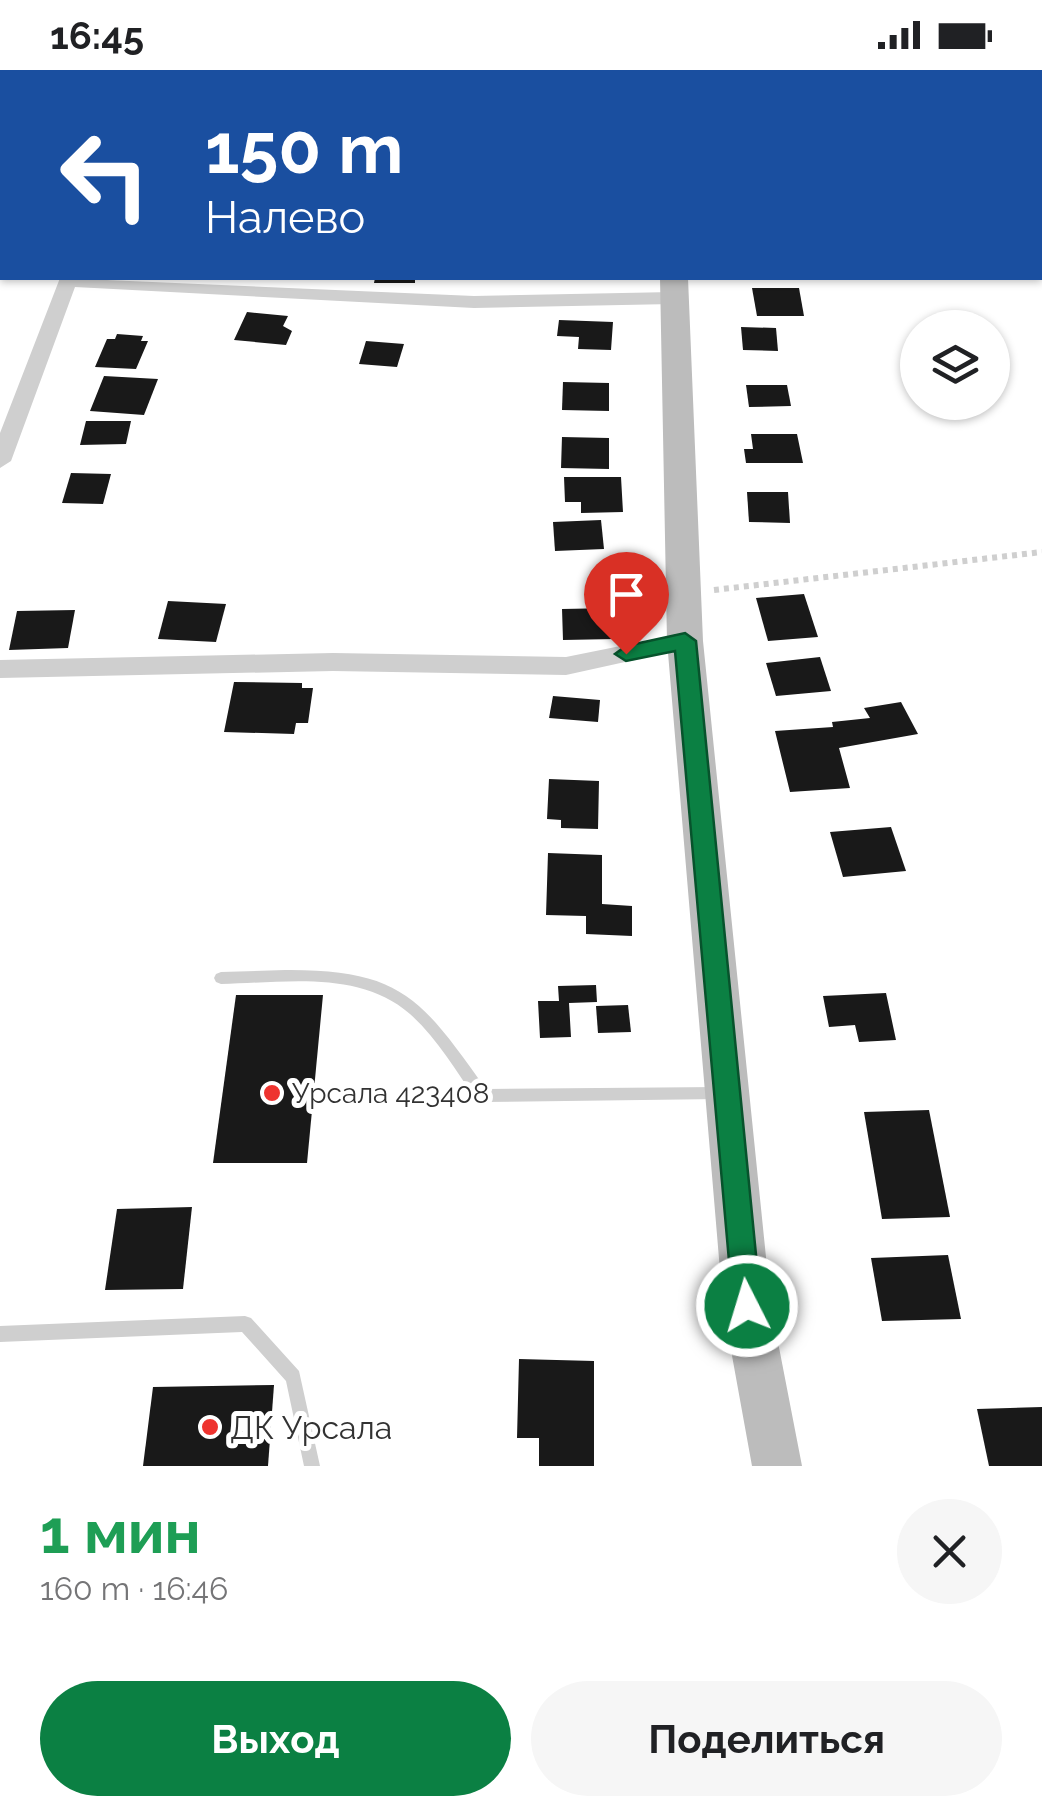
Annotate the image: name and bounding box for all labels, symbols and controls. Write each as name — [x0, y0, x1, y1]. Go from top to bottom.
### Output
text: 16:45 — [50, 13, 144, 58]
text: 150 m — [205, 107, 403, 189]
icon: left — [40, 110, 170, 240]
text: Налево — [205, 191, 365, 244]
map controls — [900, 310, 1010, 420]
button: layers — [900, 310, 1010, 420]
pin — [584, 552, 669, 655]
icon: arrive — [599, 567, 654, 622]
place label: Урсала 423408 — [292, 1077, 489, 1110]
marker: Урсала 423408 — [261, 1082, 283, 1104]
position arrow — [695, 1254, 799, 1358]
place label: ДК Урсала — [230, 1409, 392, 1446]
marker: ДК Урсала — [199, 1416, 221, 1438]
text: 1 мин — [40, 1497, 201, 1567]
button: close — [897, 1499, 1002, 1604]
text: 160 m · 16:46 — [40, 1570, 228, 1607]
button: Выход — [40, 1681, 511, 1796]
button: Поделиться — [531, 1681, 1002, 1796]

